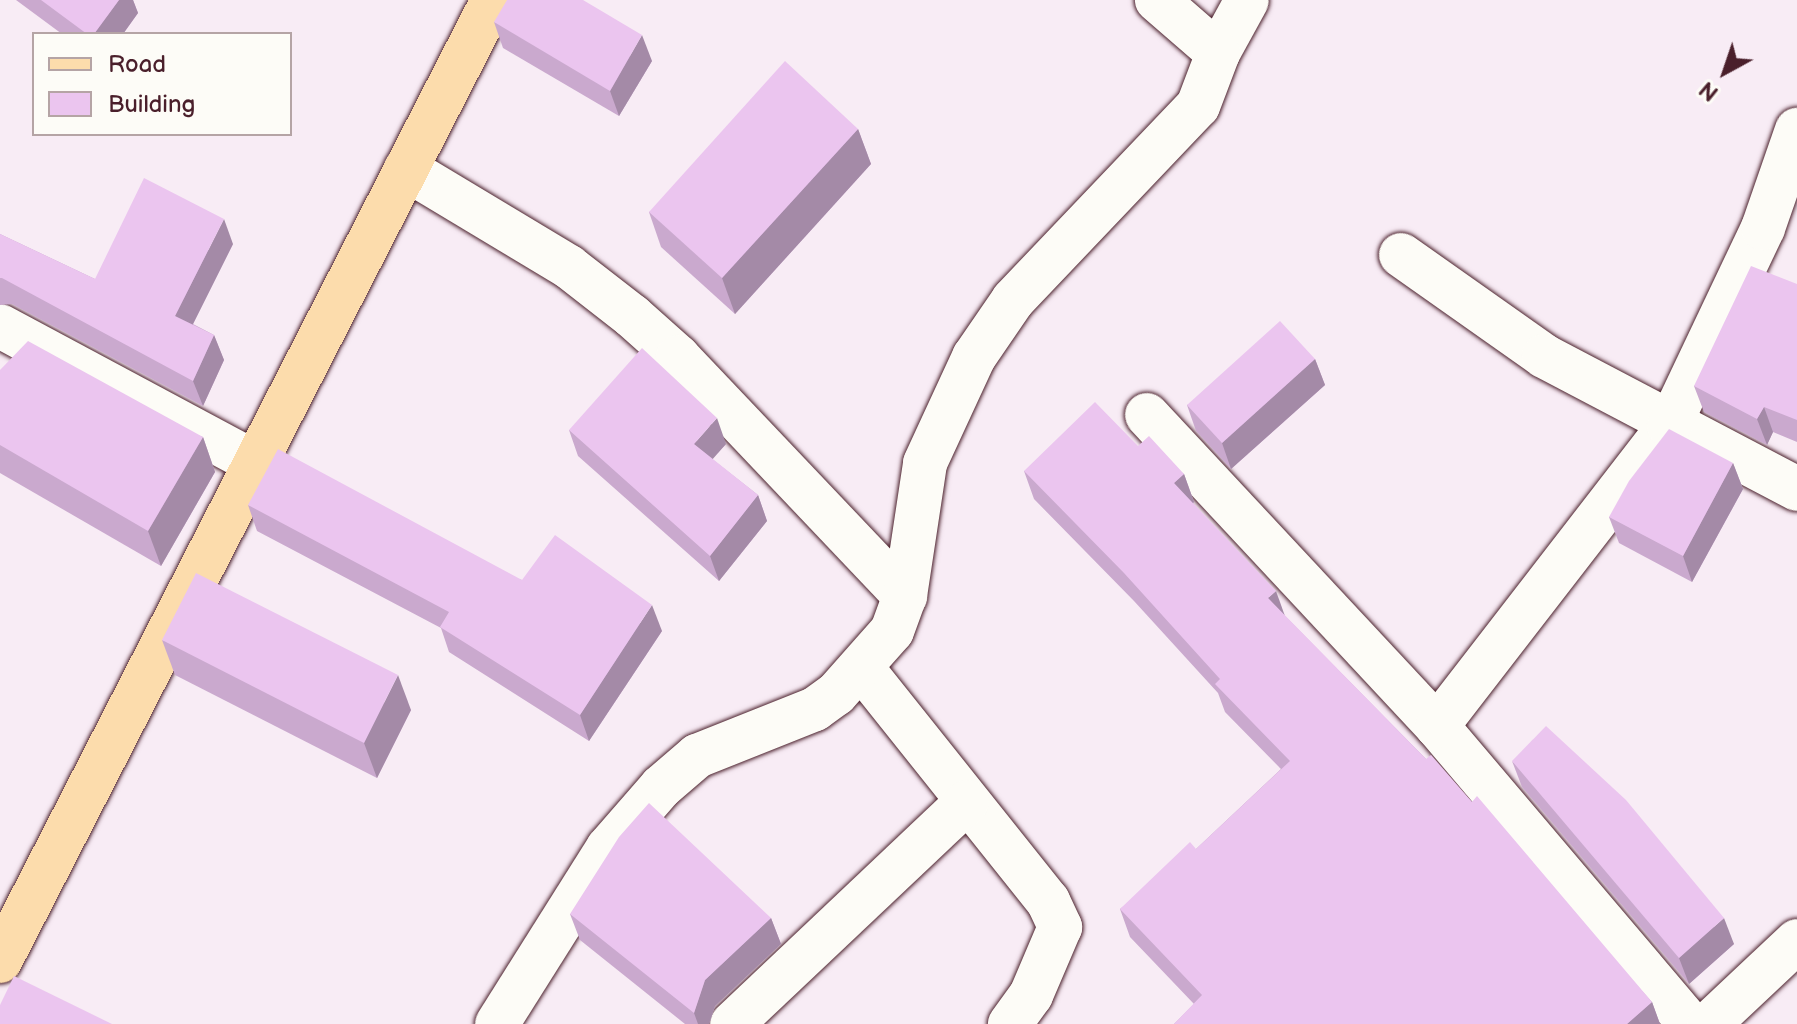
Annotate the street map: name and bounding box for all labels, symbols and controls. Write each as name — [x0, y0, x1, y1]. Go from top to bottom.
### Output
legend — [32, 32, 292, 136]
north arrow — [1685, 32, 1765, 112]
text: Road — [108, 50, 166, 79]
text: N — [1694, 75, 1724, 106]
text: Building — [108, 90, 195, 119]

